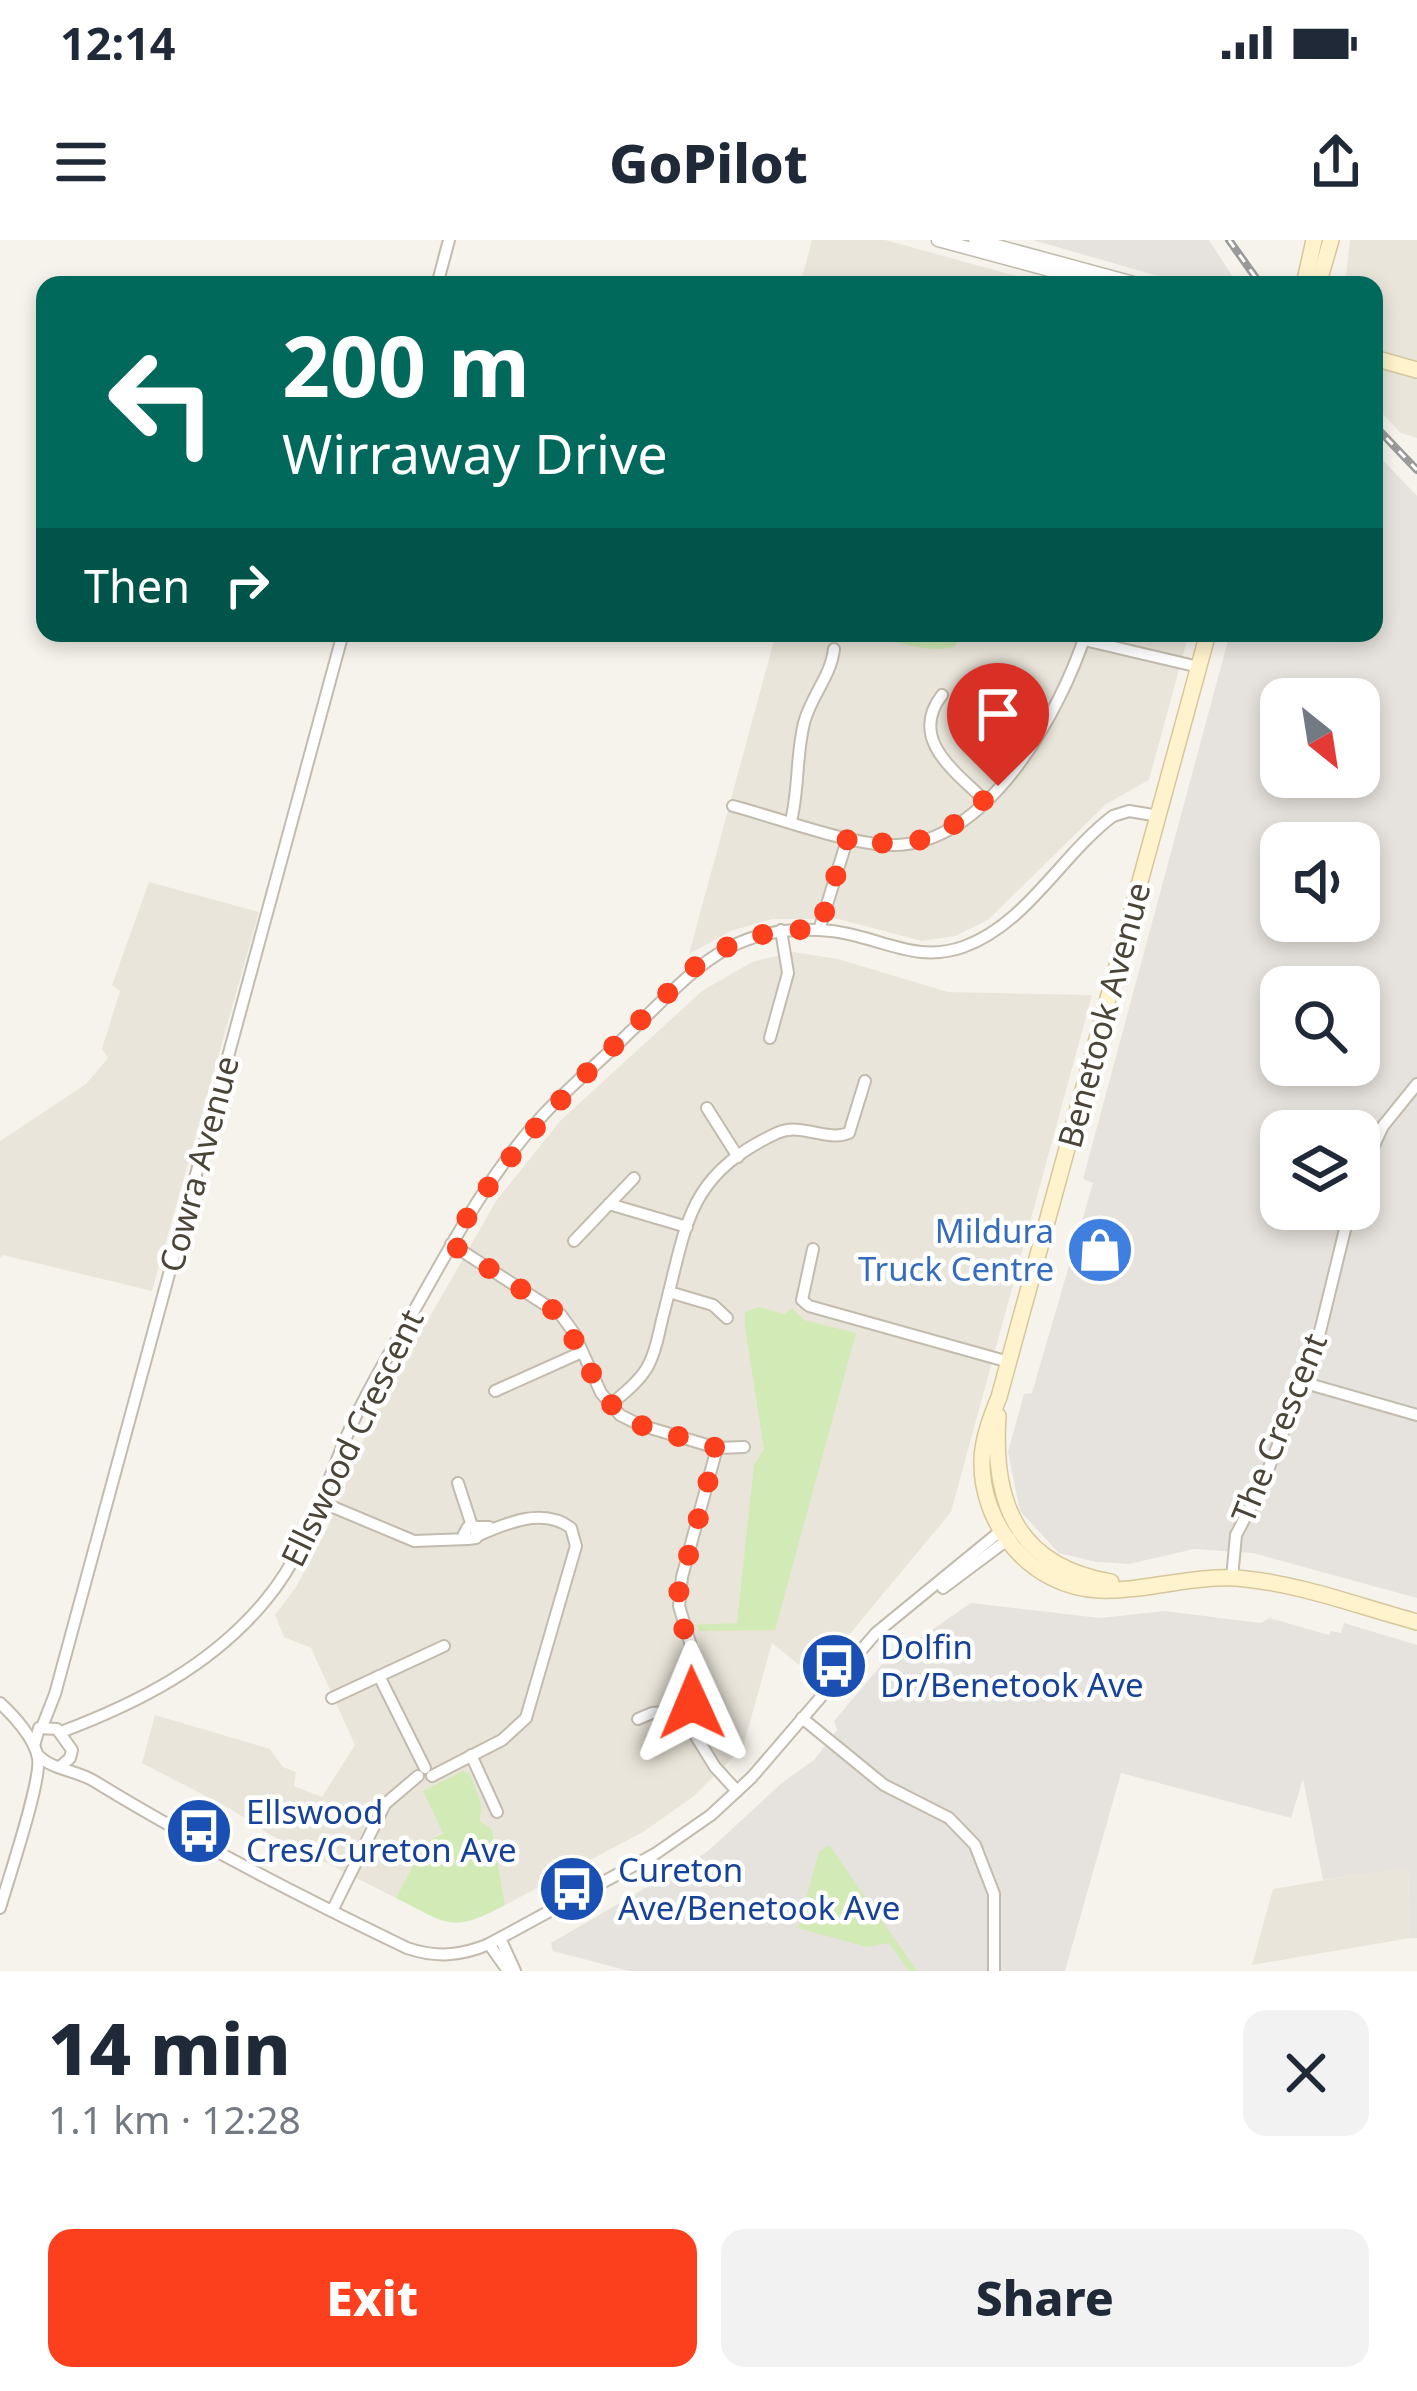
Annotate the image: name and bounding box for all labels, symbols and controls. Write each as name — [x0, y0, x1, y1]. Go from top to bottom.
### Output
text: 12:14 — [60, 12, 176, 73]
text: GoPilot — [609, 125, 808, 199]
icon: menu — [48, 129, 114, 195]
icon: share — [1303, 129, 1369, 195]
text: 200 m — [282, 307, 530, 422]
icon: left — [84, 324, 240, 480]
text: Wirraway Drive — [282, 416, 668, 490]
icon: right — [214, 552, 280, 618]
text: Then — [84, 555, 190, 616]
pin — [947, 663, 1049, 786]
north arrow — [1260, 678, 1380, 798]
map controls — [1260, 678, 1380, 1230]
icon: arrive — [965, 681, 1031, 747]
button: sound — [1260, 822, 1380, 942]
street label: Benetook Avenue — [1046, 877, 1161, 1153]
button: search — [1260, 966, 1380, 1086]
street label: Cowra Avenue — [148, 1051, 249, 1277]
button: layers — [1260, 1110, 1380, 1230]
place label: Mildura Truck Centre — [858, 1208, 1054, 1291]
shop icon: Mildura Truck Centre — [1065, 1215, 1135, 1285]
street label: Ellswood Crescent — [270, 1302, 433, 1574]
street label: The Crescent — [1220, 1326, 1337, 1529]
place label: Dolfin Dr/Benetook Ave — [880, 1624, 1144, 1707]
bus stop icon: Dolfin Dr/Benetook Ave — [799, 1631, 869, 1701]
position arrow — [629, 1640, 755, 1766]
place label: Ellswood Cres/Cureton Ave — [246, 1789, 517, 1872]
bus stop icon: Ellswood Cres/Cureton Ave — [164, 1796, 234, 1866]
place label: Cureton Ave/Benetook Ave — [618, 1847, 900, 1930]
bus stop icon: Cureton Ave/Benetook Ave — [537, 1854, 607, 1924]
text: 14 min — [48, 1998, 291, 2096]
button: close — [1243, 2010, 1369, 2136]
text: 1.1 km · 12:28 — [48, 2092, 301, 2145]
button: Exit — [48, 2229, 697, 2367]
button: Share — [721, 2229, 1369, 2367]

